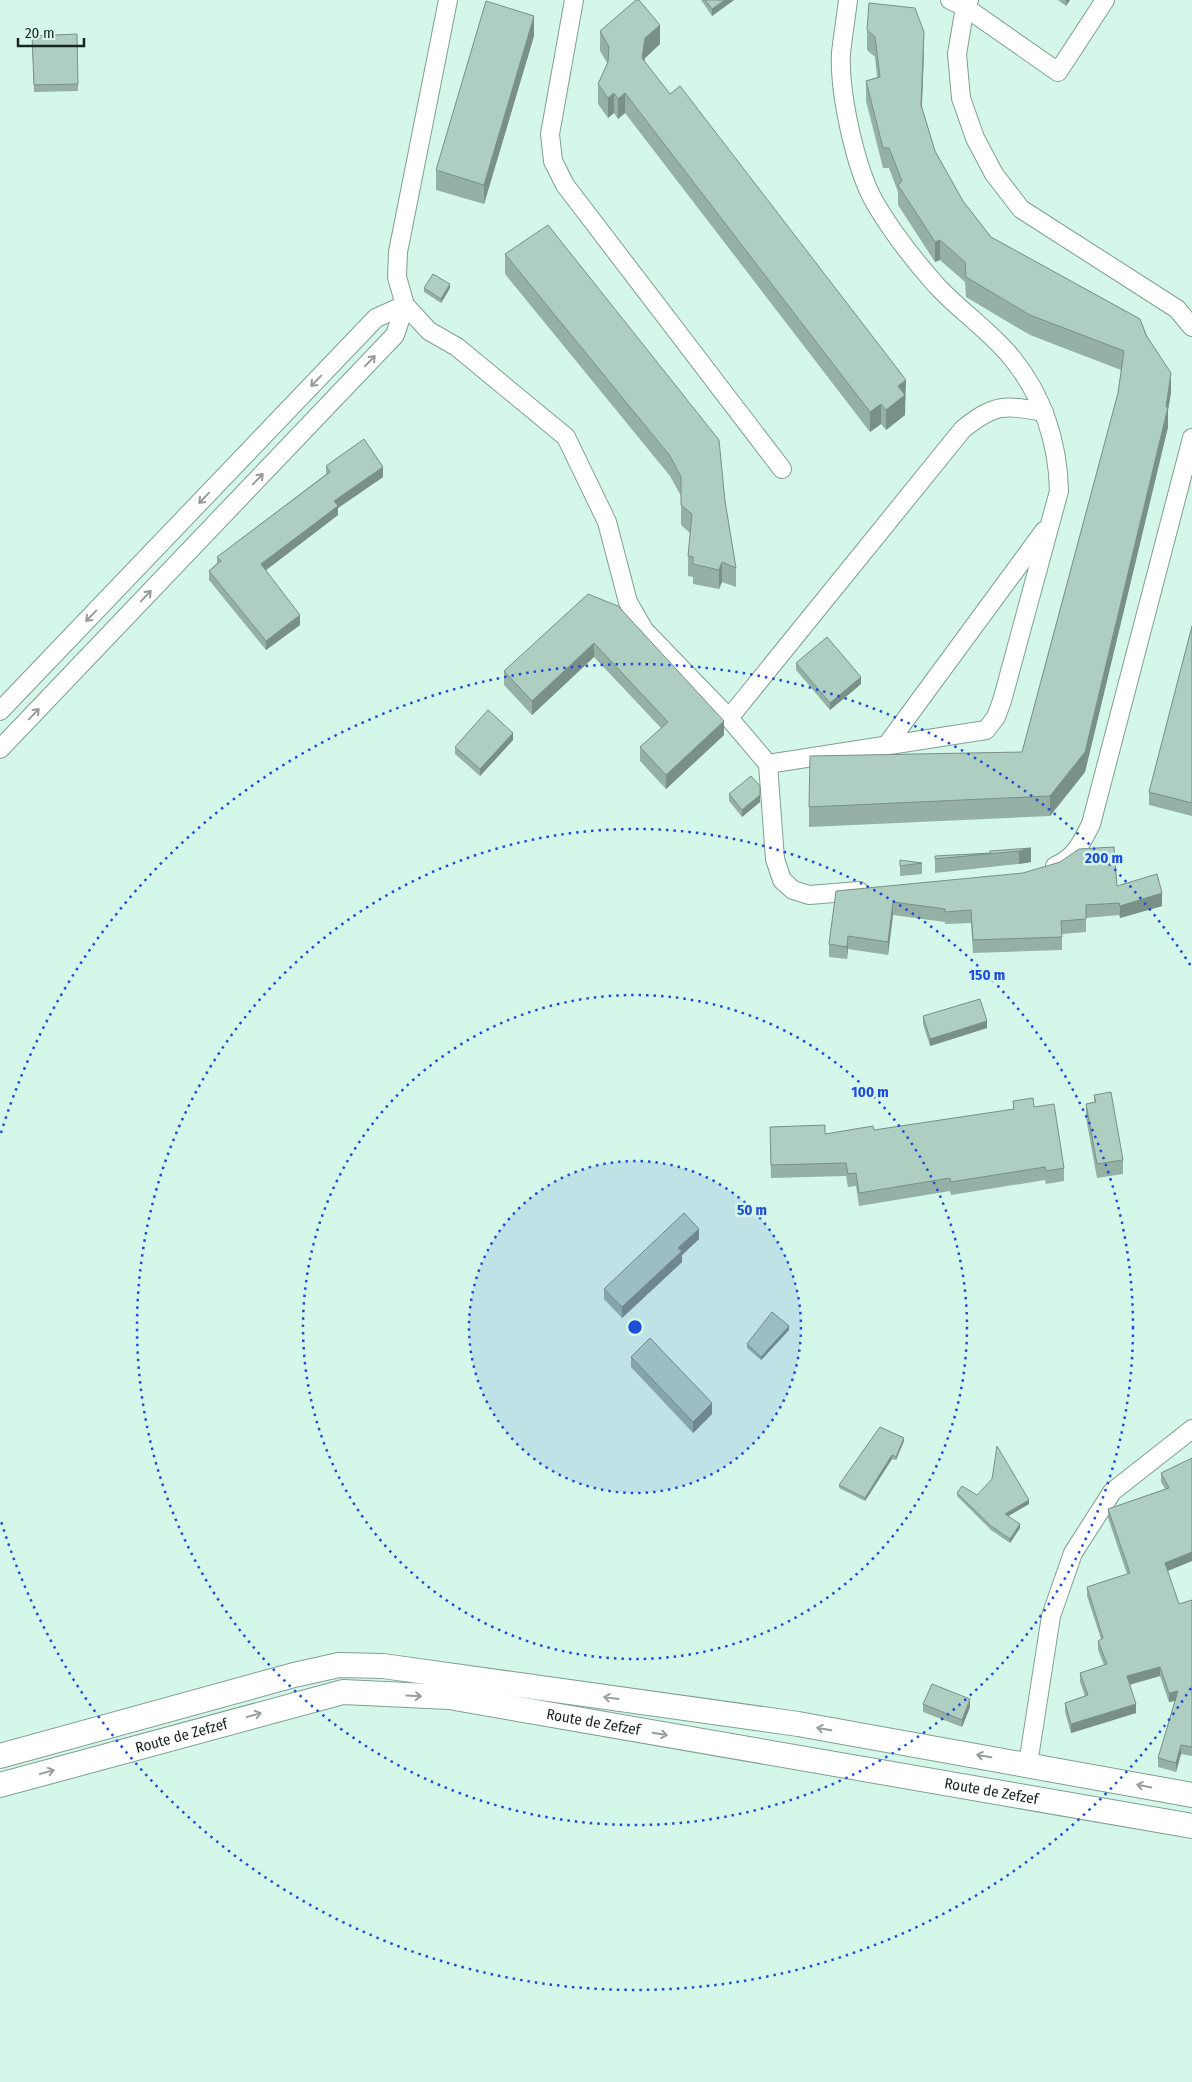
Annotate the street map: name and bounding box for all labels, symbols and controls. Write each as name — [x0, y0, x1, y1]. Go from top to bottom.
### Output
scale bar — [18, 15, 84, 47]
text: 20 m — [25, 24, 55, 42]
one-way arrow — [364, 355, 376, 368]
one-way arrow — [310, 374, 322, 387]
one-way arrow — [252, 472, 264, 485]
one-way arrow — [198, 492, 210, 505]
one-way arrow — [140, 590, 152, 603]
one-way arrow — [85, 609, 97, 622]
one-way arrow — [28, 707, 40, 720]
text: 200 m — [1084, 849, 1123, 867]
text: 150 m — [969, 966, 1005, 984]
text: 100 m — [851, 1083, 889, 1101]
text: 50 m — [737, 1201, 767, 1219]
centre of rings — [626, 1318, 644, 1336]
one-way arrow — [405, 1691, 421, 1700]
one-way arrow — [604, 1693, 620, 1703]
street label: Route de Zefzef — [545, 1705, 643, 1739]
one-way arrow — [246, 1710, 262, 1719]
street label: Route de Zefzef — [133, 1714, 231, 1757]
one-way arrow — [817, 1723, 833, 1733]
one-way arrow — [652, 1730, 668, 1740]
one-way arrow — [977, 1751, 993, 1761]
one-way arrow — [39, 1767, 55, 1777]
street label: Route de Zefzef — [943, 1774, 1041, 1808]
one-way arrow — [1137, 1781, 1153, 1791]

